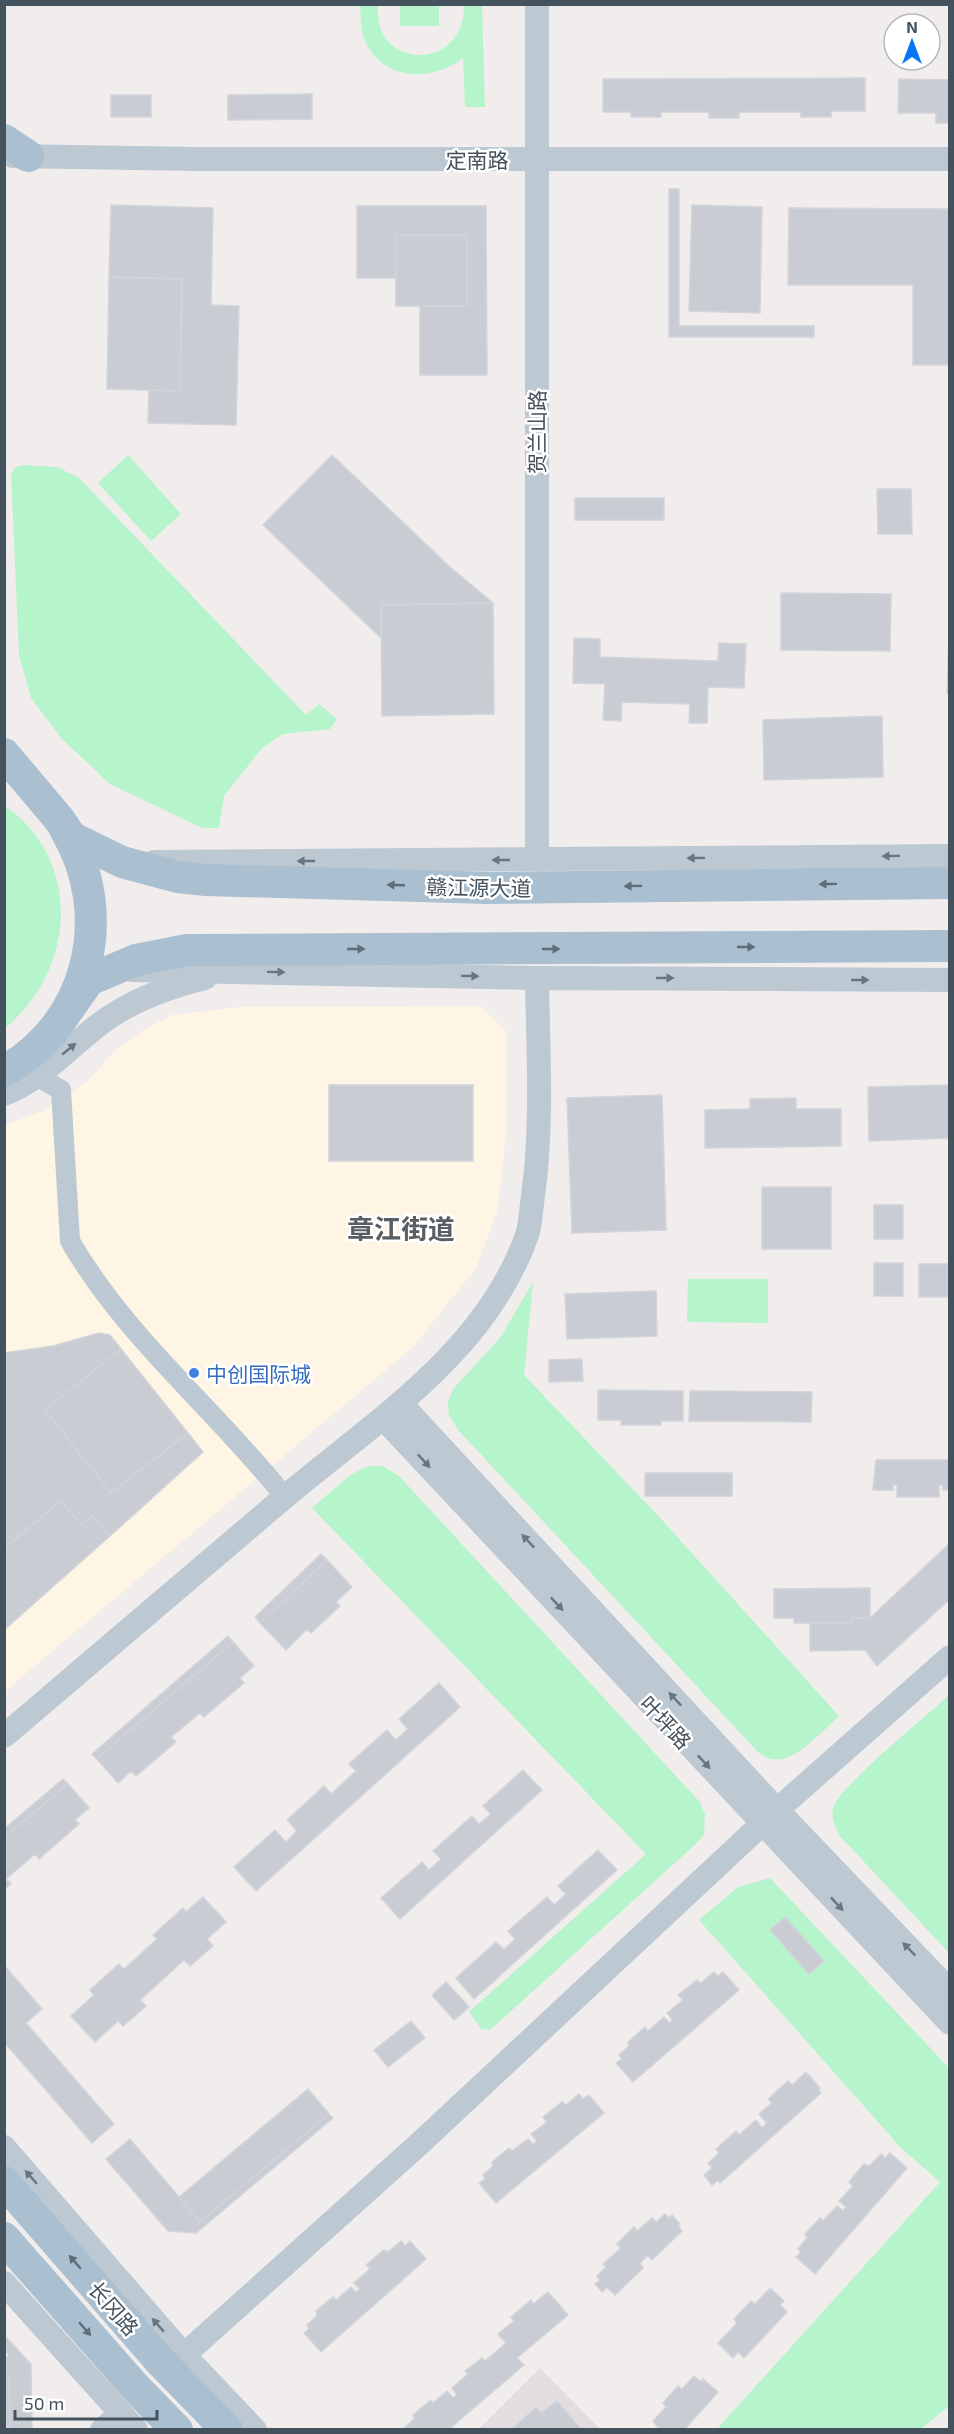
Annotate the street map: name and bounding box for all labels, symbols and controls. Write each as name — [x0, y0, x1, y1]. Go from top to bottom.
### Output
north arrow — [882, 12, 942, 72]
text: N — [906, 17, 918, 36]
street label: 定南路 — [446, 147, 509, 172]
street label: 贺兰山路 — [524, 390, 549, 474]
one-way arrow — [882, 851, 901, 861]
one-way arrow — [687, 854, 706, 863]
one-way arrow — [492, 855, 511, 865]
one-way arrow — [297, 856, 316, 866]
street label: 赣江源大道 — [426, 874, 532, 900]
one-way arrow — [819, 880, 838, 889]
one-way arrow — [387, 881, 406, 890]
one-way arrow — [624, 881, 643, 891]
one-way arrow — [736, 943, 755, 952]
one-way arrow — [346, 944, 365, 954]
one-way arrow — [541, 944, 560, 954]
one-way arrow — [266, 968, 285, 977]
one-way arrow — [461, 971, 480, 981]
one-way arrow — [656, 973, 675, 983]
one-way arrow — [851, 975, 870, 985]
one-way arrow — [62, 1043, 77, 1056]
district label: 章江街道 — [347, 1212, 455, 1244]
place label: 中创国际城 — [206, 1361, 311, 1386]
marker: 中创国际城 — [187, 1366, 201, 1380]
one-way arrow — [416, 1454, 430, 1468]
one-way arrow — [522, 1534, 535, 1549]
one-way arrow — [549, 1597, 563, 1611]
street label: 叶坪路 — [635, 1690, 697, 1754]
one-way arrow — [668, 1692, 682, 1707]
one-way arrow — [697, 1755, 711, 1770]
one-way arrow — [830, 1897, 844, 1912]
one-way arrow — [902, 1941, 916, 1956]
one-way arrow — [25, 2170, 38, 2185]
one-way arrow — [68, 2254, 81, 2270]
street label: 长冈路 — [84, 2276, 144, 2340]
one-way arrow — [152, 2318, 165, 2333]
one-way arrow — [78, 2321, 91, 2336]
scale bar — [15, 2383, 158, 2421]
text: 50 m — [24, 2392, 64, 2414]

